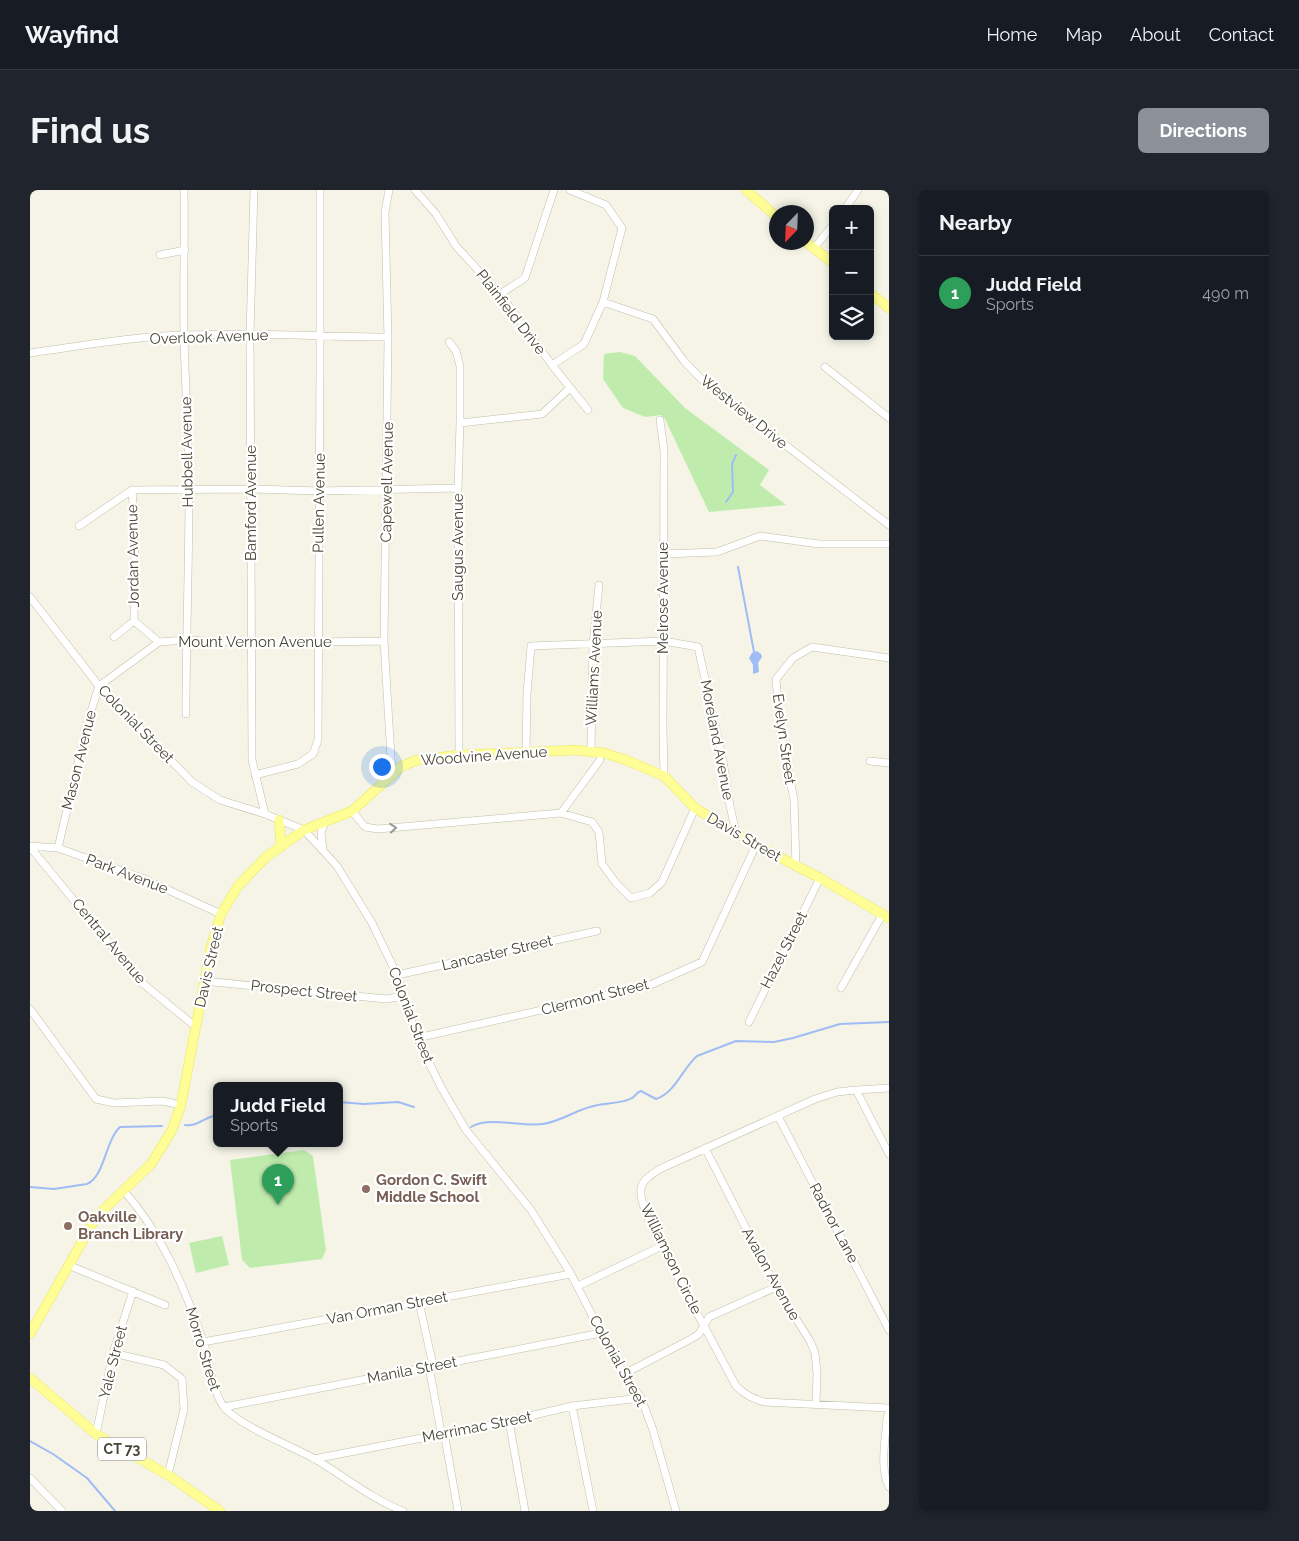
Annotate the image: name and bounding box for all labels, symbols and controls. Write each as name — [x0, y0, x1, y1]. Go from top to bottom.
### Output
text: Wayfind — [25, 20, 119, 49]
text: Home — [986, 24, 1037, 45]
text: Map — [1065, 24, 1102, 45]
text: About — [1130, 24, 1181, 45]
text: Contact — [1209, 24, 1274, 45]
button: Directions — [1138, 108, 1269, 153]
text: Find us — [30, 110, 150, 151]
north arrow — [769, 205, 814, 250]
map controls — [829, 205, 874, 340]
button: + — [829, 205, 874, 250]
text: Nearby — [939, 210, 1012, 235]
button: − — [829, 250, 874, 295]
street label: Plainfield Drive — [472, 266, 550, 358]
text: Judd Field — [986, 273, 1081, 295]
text: 1 — [951, 284, 959, 303]
text: 490 m — [1202, 284, 1249, 303]
button: layers — [829, 295, 874, 340]
text: Sports — [986, 295, 1034, 314]
street label: Overlook Avenue — [149, 326, 269, 348]
street label: Westview Drive — [697, 371, 791, 453]
street label: Hubbell Avenue — [177, 396, 197, 508]
street label: Capewell Avenue — [377, 421, 397, 543]
street label: Bamford Avenue — [242, 445, 260, 561]
street label: Pullen Avenue — [309, 453, 329, 553]
street label: Saugus Avenue — [449, 493, 467, 601]
street label: Jordan Avenue — [123, 504, 143, 608]
street label: Melrose Avenue — [654, 542, 672, 654]
street label: Williams Avenue — [582, 610, 606, 726]
street label: Mount Vernon Avenue — [178, 633, 332, 651]
street label: Moreland Avenue — [697, 678, 738, 802]
street label: Colonial Street — [94, 681, 178, 767]
street label: Evelyn Street — [769, 692, 799, 786]
street label: Mason Avenue — [58, 708, 100, 812]
street label: Woodvine Avenue — [420, 743, 548, 769]
your location — [369, 754, 395, 780]
street label: Davis Street — [704, 809, 784, 865]
one-way arrow — [389, 822, 397, 833]
street label: Park Avenue — [83, 850, 171, 898]
street label: Central Avenue — [68, 895, 150, 987]
street label: Hazel Street — [757, 908, 811, 992]
street label: Davis Street — [191, 925, 227, 1009]
street label: Lancaster Street — [440, 931, 554, 975]
street label: Colonial Street — [384, 964, 438, 1066]
street label: Clermont Street — [539, 975, 651, 1019]
street label: Prospect Street — [250, 976, 358, 1006]
popup — [213, 1082, 343, 1147]
text: Judd Field — [230, 1094, 326, 1116]
text: Sports — [230, 1116, 278, 1135]
pin: 1 — [262, 1164, 294, 1205]
place label: Gordon C. Swift Middle School — [376, 1171, 487, 1206]
street label: Radnor Lane — [805, 1180, 863, 1266]
marker: Gordon C. Swift Middle School — [360, 1183, 372, 1195]
street label: Williamson Circle — [636, 1201, 706, 1317]
place label: Oakville Branch Library — [78, 1208, 184, 1243]
marker: Oakville Branch Library — [62, 1220, 74, 1232]
street label: Avalon Avenue — [738, 1224, 804, 1324]
street label: Van Orman Street — [325, 1287, 449, 1329]
street label: Morro Street — [182, 1305, 224, 1393]
street label: Colonial Street — [586, 1312, 650, 1410]
street label: Yale Street — [95, 1323, 131, 1401]
street label: Manila Street — [366, 1352, 458, 1388]
street label: Merrimac Street — [421, 1408, 533, 1446]
road number: CT 73 — [98, 1438, 146, 1460]

